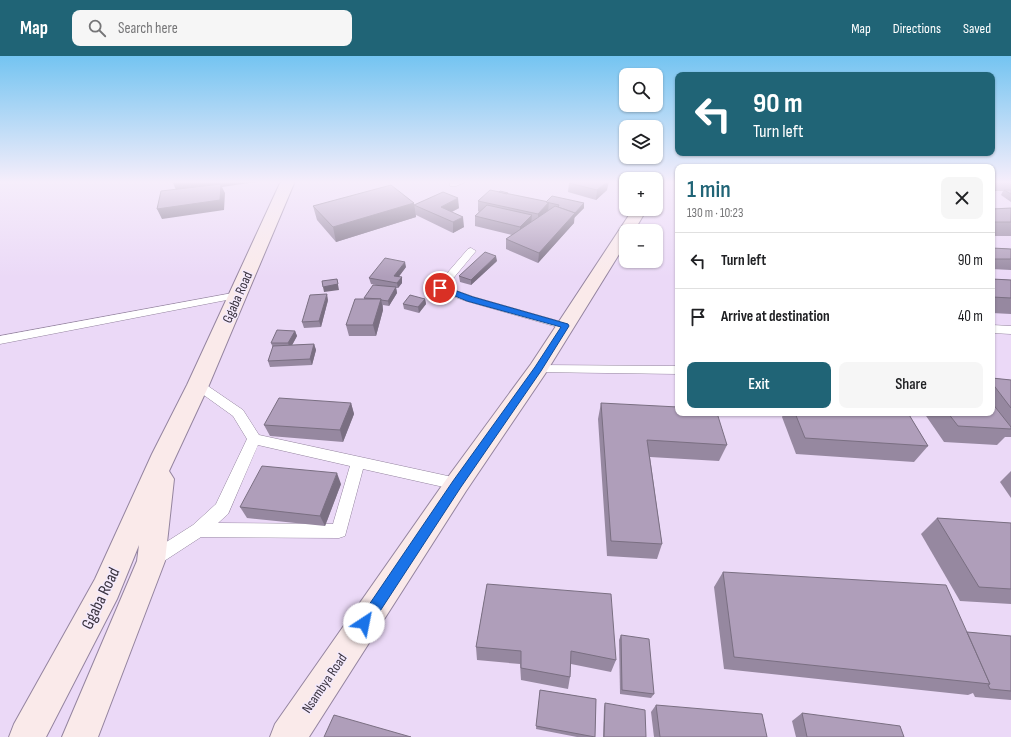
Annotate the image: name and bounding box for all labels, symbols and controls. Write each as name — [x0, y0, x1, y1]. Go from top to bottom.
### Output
search box — [72, 10, 352, 46]
text: Map — [20, 17, 48, 40]
icon: search — [86, 17, 108, 39]
text: Search here — [118, 19, 178, 38]
text: Map — [851, 20, 871, 37]
text: Directions — [893, 20, 941, 37]
text: Saved — [963, 20, 991, 37]
map controls — [619, 68, 663, 268]
button: search — [619, 68, 663, 112]
text: 90 m — [753, 87, 803, 120]
icon: left — [687, 88, 739, 140]
button: layers — [619, 120, 663, 164]
text: Turn left — [753, 121, 804, 142]
button: + — [619, 172, 663, 216]
text: 1 min — [687, 175, 731, 204]
button: close — [941, 177, 983, 219]
text: 130 m · 10:23 — [687, 205, 743, 221]
button: − — [619, 224, 663, 268]
icon: left — [687, 250, 709, 272]
text: Turn left — [721, 251, 766, 270]
text: 90 m — [958, 251, 983, 270]
street label: Ggaba Road — [219, 269, 256, 326]
pin — [423, 271, 457, 305]
icon: arrive — [429, 277, 451, 299]
icon: arrive — [687, 306, 709, 328]
text: Arrive at destination — [721, 307, 830, 326]
text: 40 m — [958, 307, 983, 326]
button: Exit — [687, 362, 831, 408]
button: Share — [839, 362, 983, 408]
street label: Ggaba Road — [77, 564, 124, 633]
position arrow — [343, 602, 385, 644]
street label: Nsambya Road — [298, 650, 351, 716]

